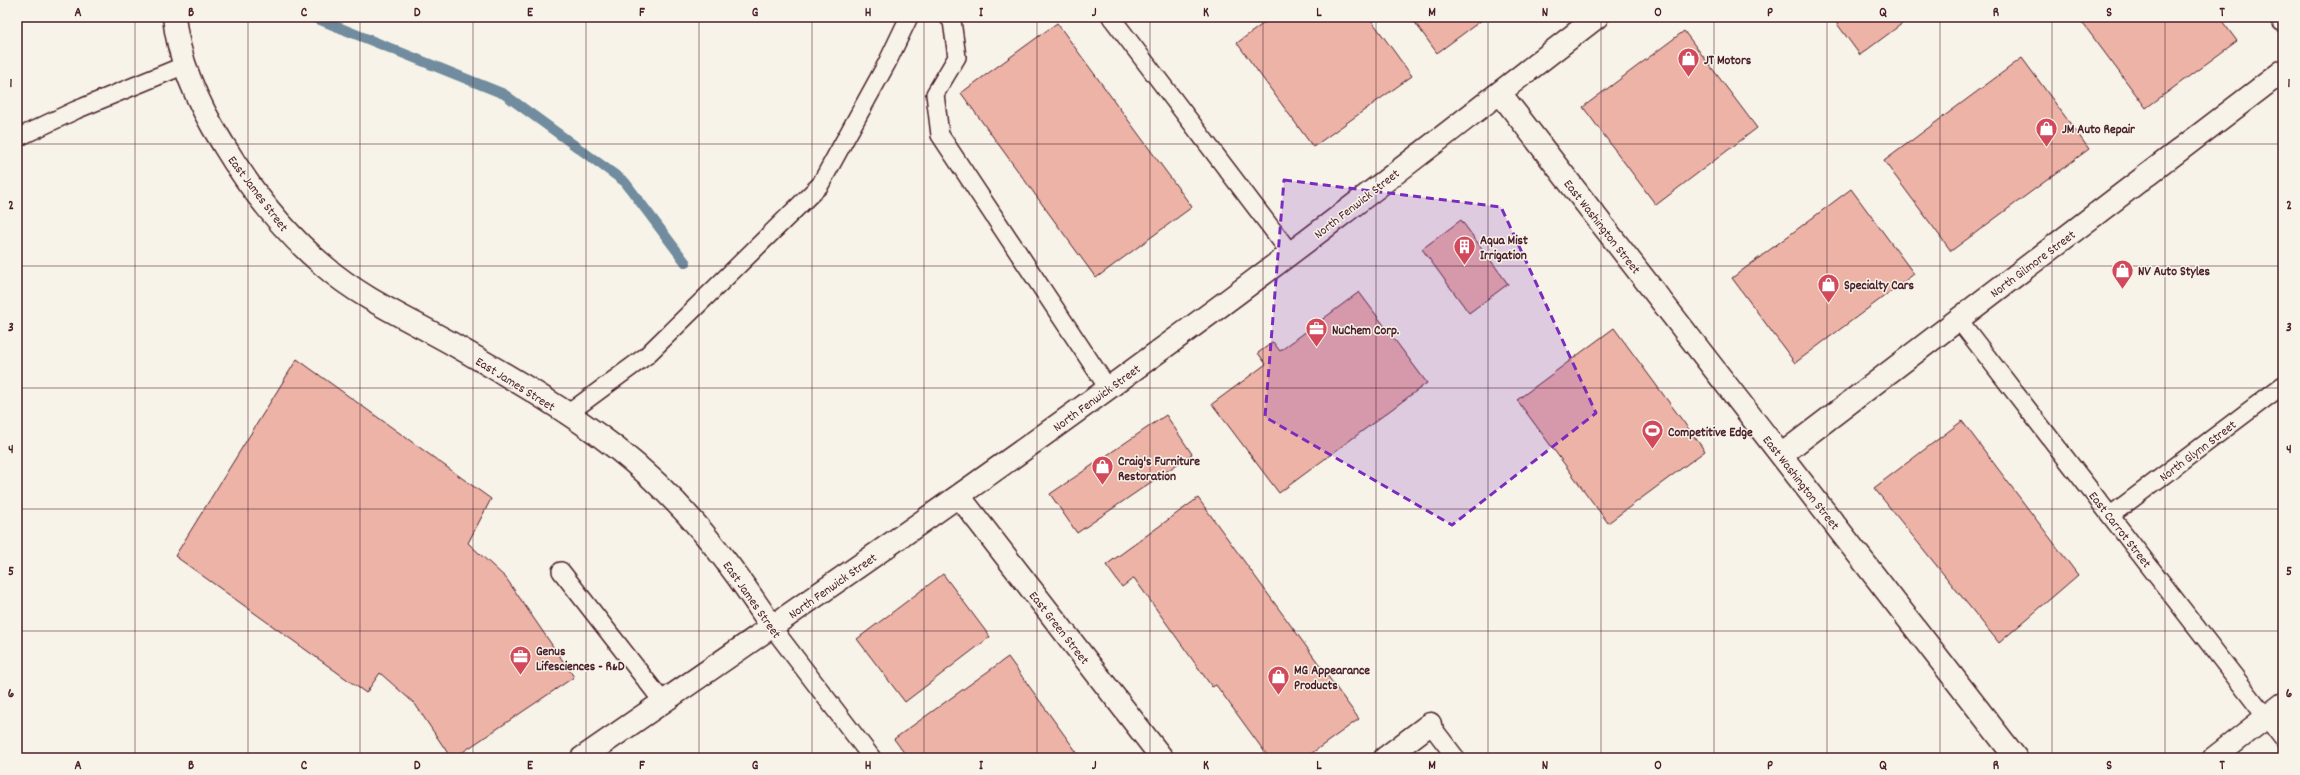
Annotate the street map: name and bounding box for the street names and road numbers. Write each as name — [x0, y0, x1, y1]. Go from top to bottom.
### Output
street label: East James Street — [222, 153, 292, 237]
street label: North Fenwick Street — [1311, 165, 1405, 245]
street label: East Washington Street — [1558, 176, 1644, 279]
street label: North Gilmore Street — [1987, 226, 2080, 303]
street label: East James Street — [471, 353, 558, 417]
street label: North Fenwick Street — [1050, 361, 1145, 437]
street label: North Glynn Street — [2156, 417, 2241, 487]
street label: East Washington Street — [1757, 432, 1843, 535]
street label: East Carrot Street — [2083, 488, 2155, 573]
street label: North Fenwick Street — [785, 549, 882, 625]
street label: East James Street — [717, 558, 785, 643]
street label: East Green Street — [1023, 588, 1093, 669]

